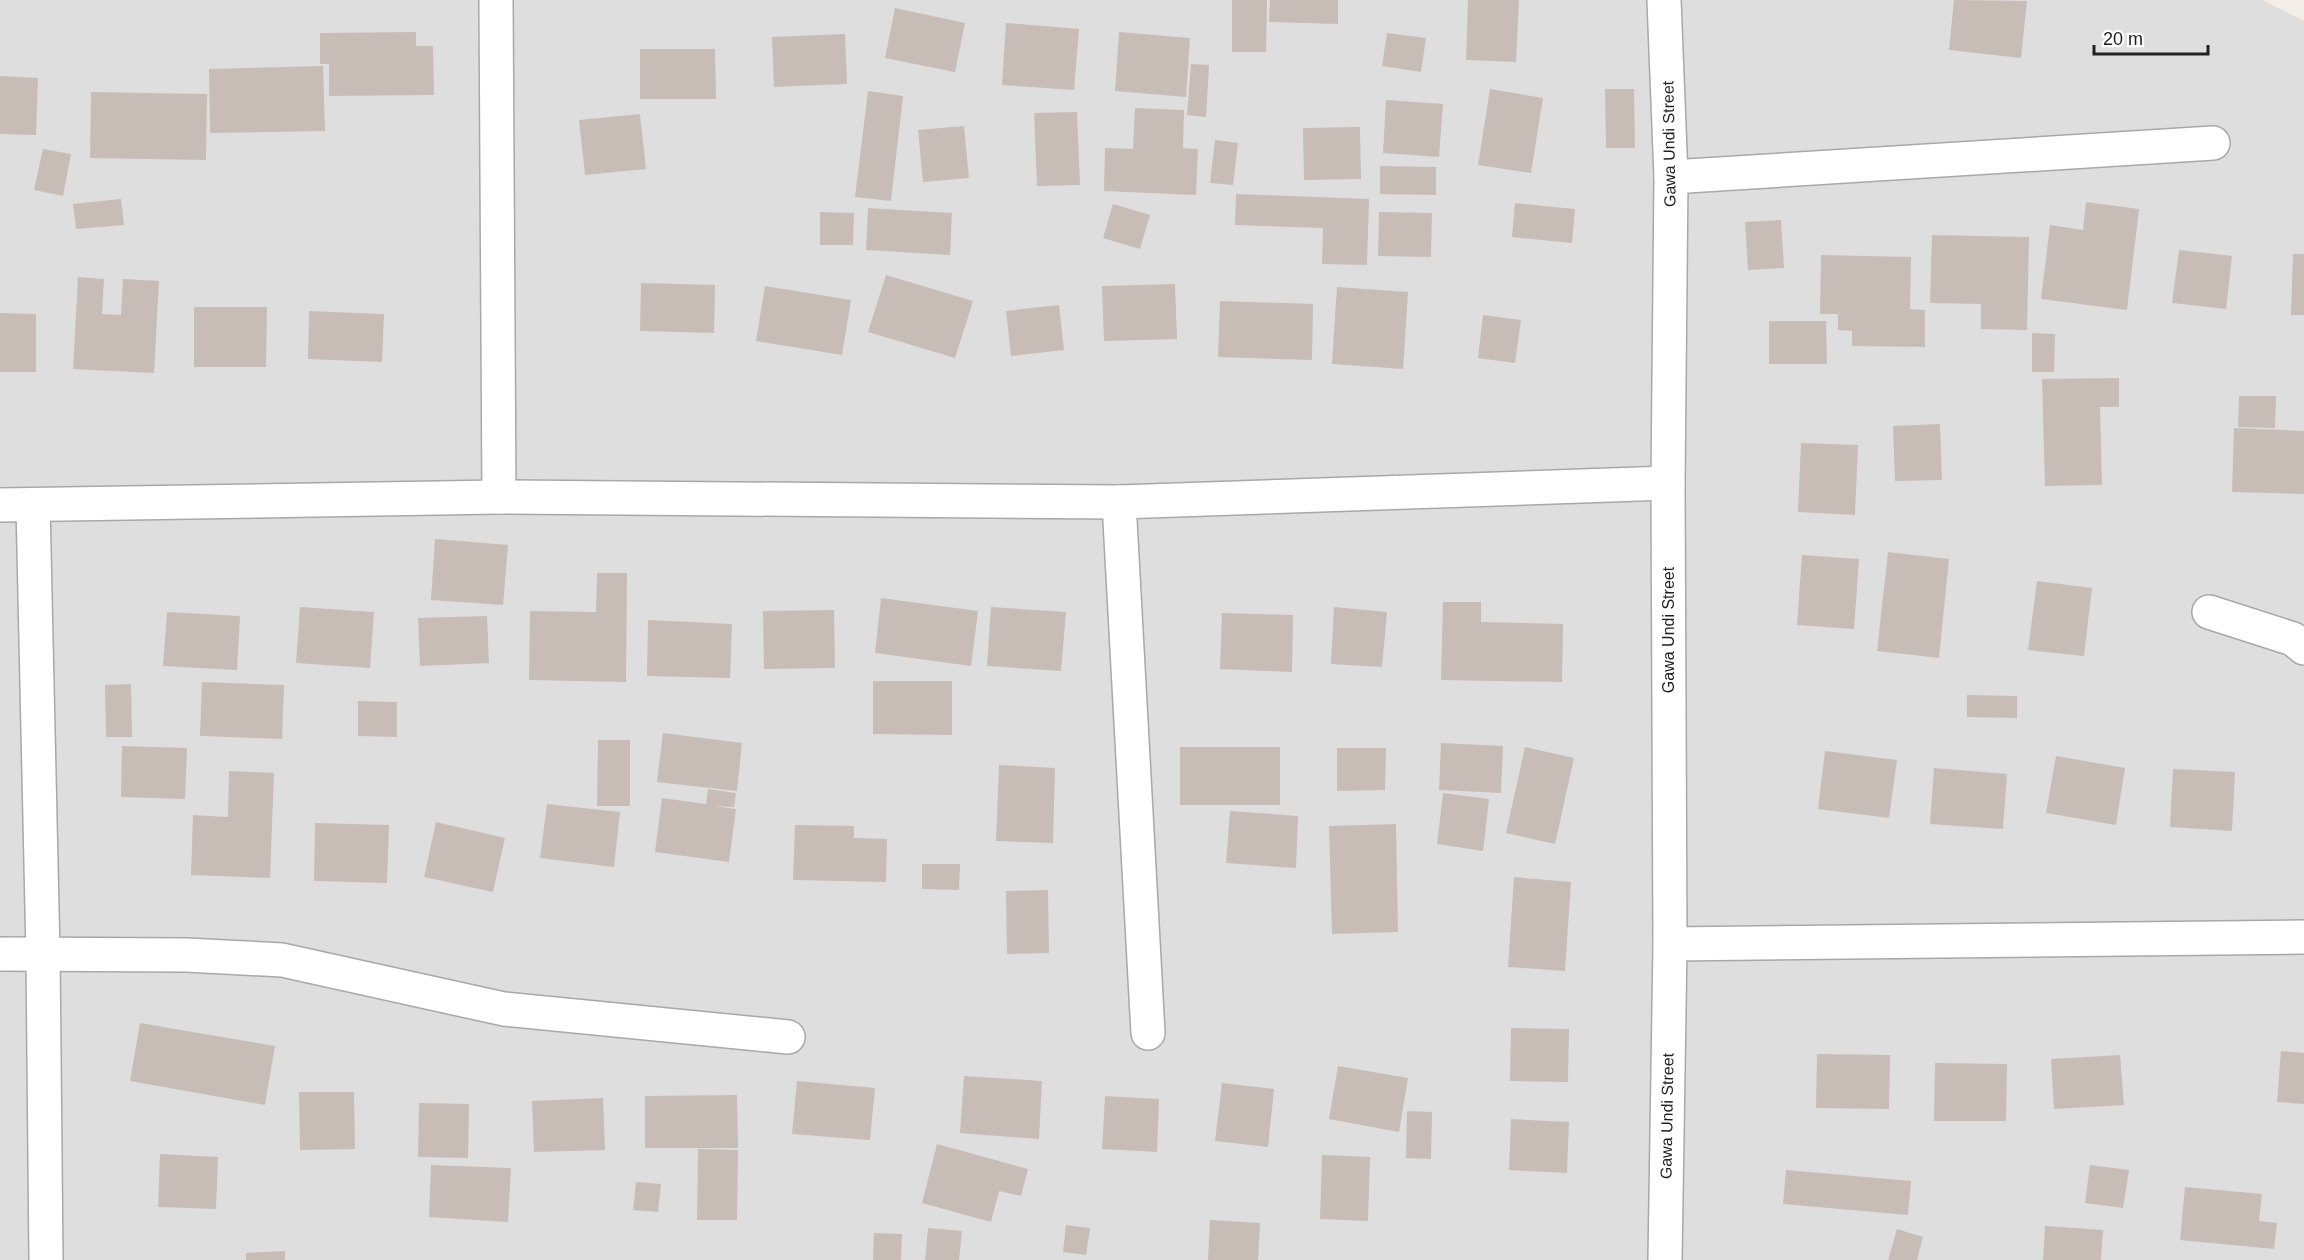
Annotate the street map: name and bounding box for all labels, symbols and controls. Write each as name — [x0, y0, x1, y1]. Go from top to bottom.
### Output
scale bar — [2094, 18, 2208, 56]
text: 20 m — [2103, 29, 2143, 49]
street label: Gawa Undi Street — [1659, 80, 1679, 207]
street label: Gawa Undi Street — [1660, 566, 1677, 693]
street label: Gawa Undi Street — [1657, 1052, 1677, 1179]

